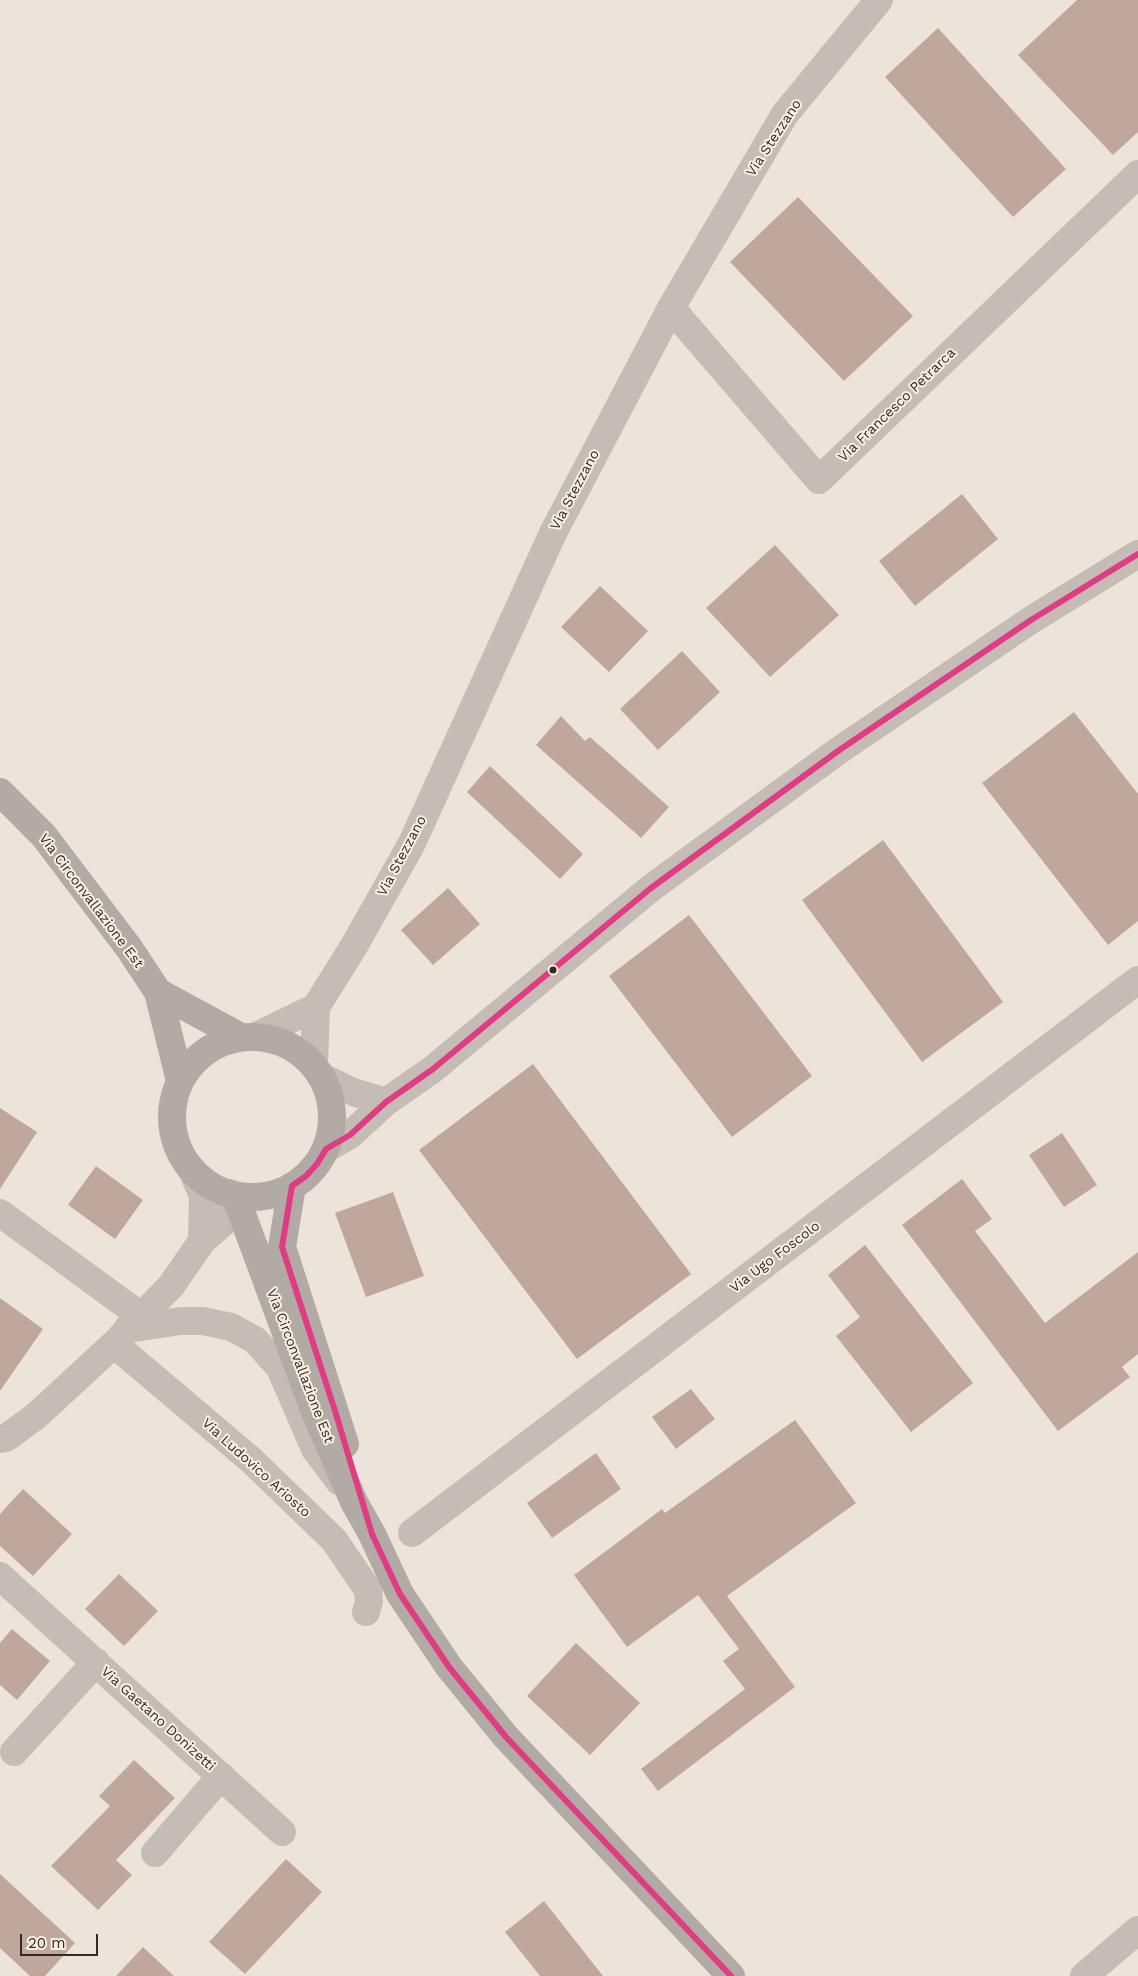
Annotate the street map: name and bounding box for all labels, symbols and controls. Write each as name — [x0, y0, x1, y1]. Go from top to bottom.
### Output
street label: Via Stezzano — [743, 96, 805, 180]
street label: Via Francesco Petrarca — [835, 345, 959, 465]
street label: Via Stezzano — [547, 447, 603, 533]
street label: Via Stezzano — [374, 813, 430, 899]
street label: Via Circonvallazione Est — [35, 831, 147, 971]
unlabelled marker — [548, 965, 558, 975]
street label: Via Ugo Foscolo — [727, 1218, 823, 1296]
street label: Via Circonvallazione Est — [263, 1287, 337, 1445]
street label: Via Ludovico Ariosto — [198, 1415, 314, 1521]
street label: Via Gaetano Donizetti — [97, 1663, 219, 1775]
scale bar — [22, 1924, 100, 1956]
text: 20 m — [28, 1934, 66, 1952]

